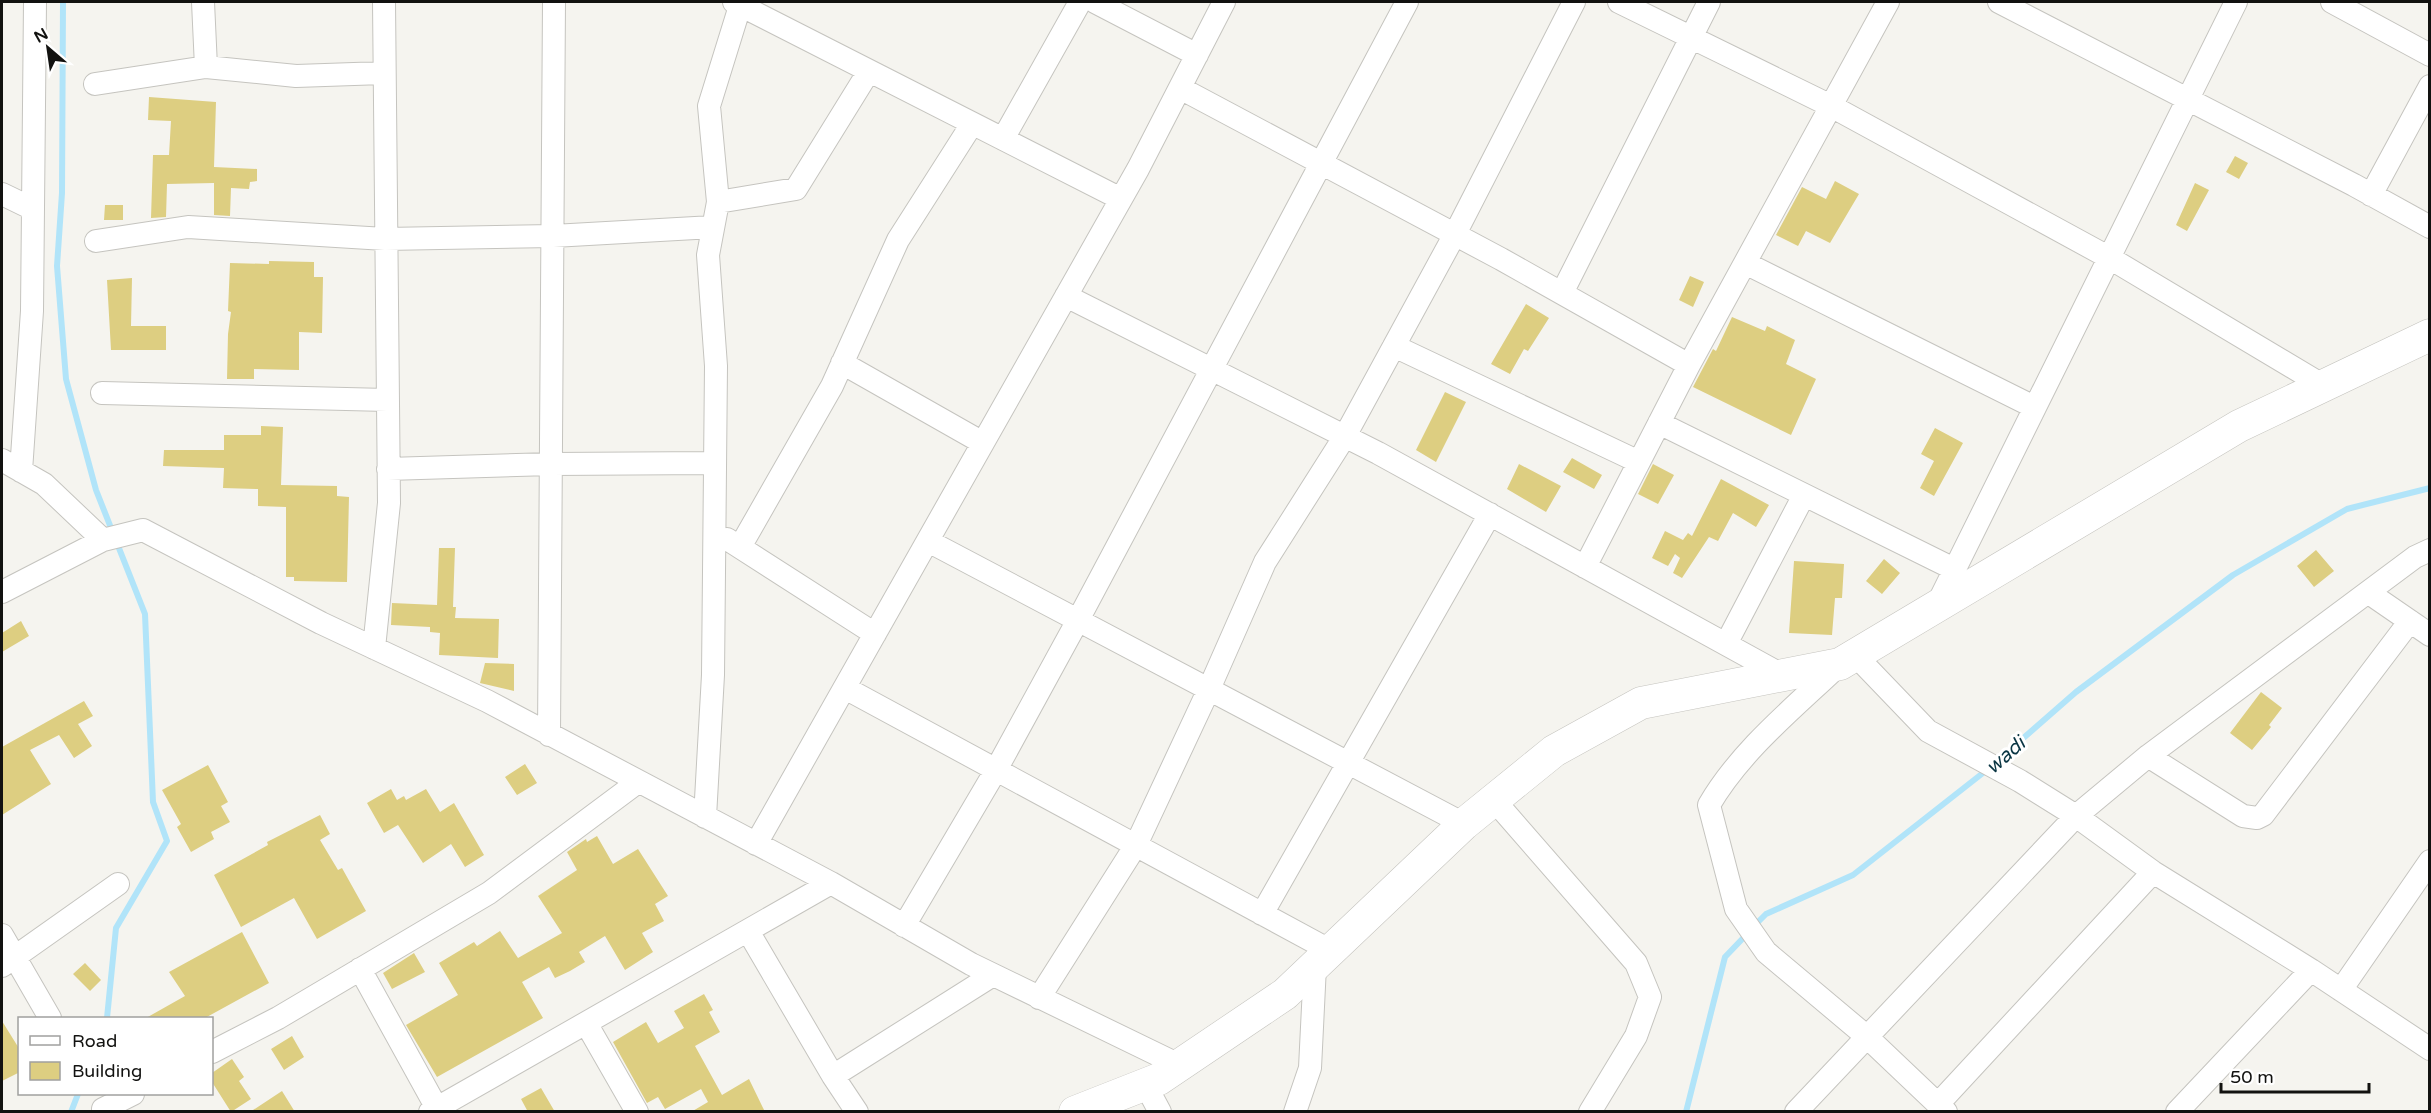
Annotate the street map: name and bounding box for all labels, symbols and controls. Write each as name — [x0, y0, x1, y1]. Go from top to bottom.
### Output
north arrow — [18, 18, 78, 78]
text: N — [31, 24, 52, 48]
water label: wadi — [1981, 730, 2033, 779]
legend — [18, 1017, 213, 1095]
text: Road — [72, 1030, 117, 1052]
scale bar — [2221, 1056, 2370, 1094]
text: Building — [72, 1060, 142, 1082]
text: 50 m — [2230, 1066, 2274, 1088]

